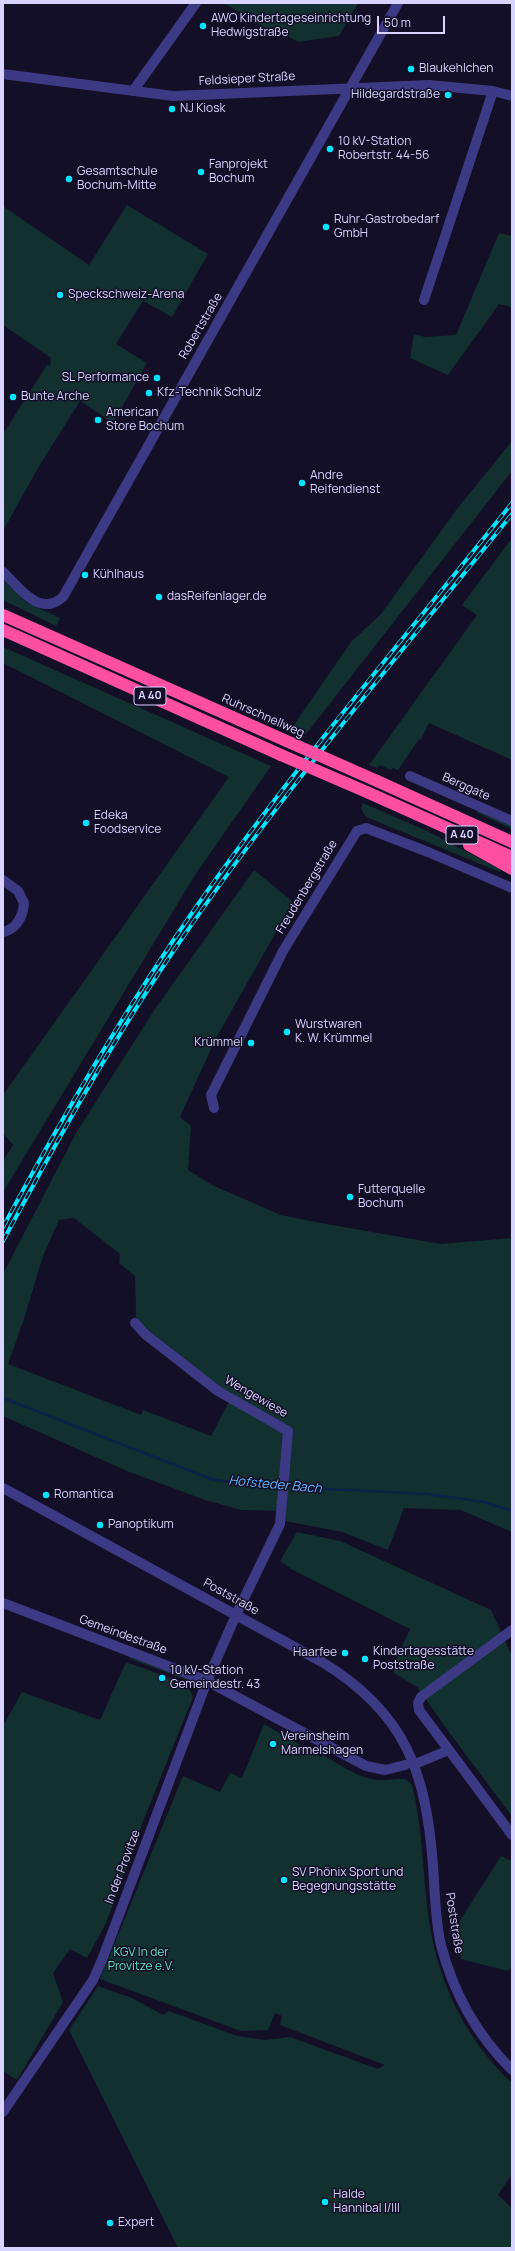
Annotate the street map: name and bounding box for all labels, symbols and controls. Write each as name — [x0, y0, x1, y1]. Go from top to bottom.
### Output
scale bar — [379, 8, 447, 34]
place label: AWO Kindertageseinrichtung Hedwigstraße — [211, 12, 371, 40]
text: 50 m — [384, 14, 411, 31]
marker: AWO Kindertageseinrichtung Hedwigstraße — [198, 21, 208, 31]
place label: Blaukehlchen — [419, 62, 493, 76]
marker: Blaukehlchen — [406, 64, 416, 74]
street label: Feldsieper Straße — [198, 69, 296, 89]
place label: Hildegardstraße — [351, 88, 440, 102]
marker: Hildegardstraße — [443, 90, 453, 100]
place label: NJ Kiosk — [180, 102, 225, 116]
marker: NJ Kiosk — [167, 104, 177, 114]
place label: 10 kV-Station Robertstr. 44-56 — [338, 135, 430, 163]
marker: 10 kV-Station Robertstr. 44-56 — [325, 144, 335, 154]
place label: Fanprojekt Bochum — [209, 158, 268, 186]
place label: Gesamtschule Bochum-Mitte — [77, 165, 157, 193]
marker: Fanprojekt Bochum — [196, 167, 206, 177]
marker: Gesamtschule Bochum-Mitte — [64, 174, 74, 184]
place label: Ruhr-Gastrobedarf GmbH — [334, 213, 439, 241]
marker: Ruhr-Gastrobedarf GmbH — [321, 222, 331, 232]
place label: Speckschweiz-Arena — [68, 288, 184, 302]
marker: Speckschweiz-Arena — [55, 290, 65, 300]
street label: Robertstraße — [176, 290, 226, 362]
place label: SL Performance — [62, 371, 149, 385]
marker: SL Performance — [152, 373, 162, 383]
place label: Kfz-Technik Schulz — [157, 386, 262, 400]
marker: Kfz-Technik Schulz — [144, 388, 154, 398]
place label: Bunte Arche — [21, 390, 89, 404]
marker: Bunte Arche — [8, 392, 18, 402]
place label: American Store Bochum — [106, 406, 184, 434]
marker: American Store Bochum — [93, 415, 103, 425]
place label: Andre Reifendienst — [310, 469, 380, 497]
marker: Andre Reifendienst — [297, 478, 307, 488]
place label: Kühlhaus — [93, 568, 144, 582]
marker: Kühlhaus — [80, 570, 90, 580]
place label: dasReifenlager.de — [167, 590, 267, 604]
marker: dasReifenlager.de — [154, 592, 164, 602]
road number: A 40 — [134, 687, 166, 705]
street label: Ruhrschnellweg — [220, 691, 306, 741]
street label: Berggate — [440, 770, 492, 804]
place label: Edeka Foodservice — [94, 809, 161, 837]
marker: Edeka Foodservice — [81, 818, 91, 828]
road number: A 40 — [446, 826, 478, 844]
street label: Freudenbergstraße — [273, 838, 341, 936]
place label: Wurstwaren K. W. Krümmel — [295, 1018, 372, 1046]
marker: Wurstwaren K. W. Krümmel — [282, 1027, 292, 1037]
place label: Krümmel — [194, 1036, 243, 1050]
marker: Krümmel — [246, 1038, 256, 1048]
place label: Futterquelle Bochum — [358, 1183, 425, 1211]
marker: Futterquelle Bochum — [345, 1192, 355, 1202]
street label: Wengewiese — [222, 1373, 290, 1421]
water label: Hofsteder Bach — [228, 1473, 322, 1497]
place label: Romantica — [54, 1488, 114, 1502]
marker: Romantica — [41, 1490, 51, 1500]
place label: Panoptikum — [108, 1518, 174, 1532]
marker: Panoptikum — [95, 1520, 105, 1530]
street label: Poststraße — [201, 1576, 261, 1618]
street label: Gemeindestraße — [77, 1612, 169, 1658]
place label: Kindertagesstätte Poststraße — [373, 1645, 474, 1673]
place label: Haarfee — [293, 1646, 337, 1660]
marker: Haarfee — [340, 1648, 350, 1658]
marker: Kindertagesstätte Poststraße — [360, 1654, 370, 1664]
place label: 10 kV-Station Gemeindestr. 43 — [170, 1664, 260, 1692]
marker: 10 kV-Station Gemeindestr. 43 — [157, 1673, 167, 1683]
place label: Vereinsheim Marmelshagen — [281, 1730, 363, 1758]
marker: Vereinsheim Marmelshagen — [268, 1739, 278, 1749]
street label: In der Provitze — [102, 1828, 144, 1906]
place label: SV Phönix Sport und Begegnungsstätte — [292, 1866, 403, 1894]
marker: SV Phönix Sport und Begegnungsstätte — [279, 1875, 289, 1885]
street label: Poststraße — [442, 1892, 466, 1954]
park label: KGV In der Provitze e.V. — [108, 1946, 174, 1974]
place label: Halde Hannibal I/III — [333, 2188, 400, 2216]
marker: Halde Hannibal I/III — [320, 2197, 330, 2207]
place label: Expert — [118, 2216, 154, 2230]
marker: Expert — [105, 2218, 115, 2228]

